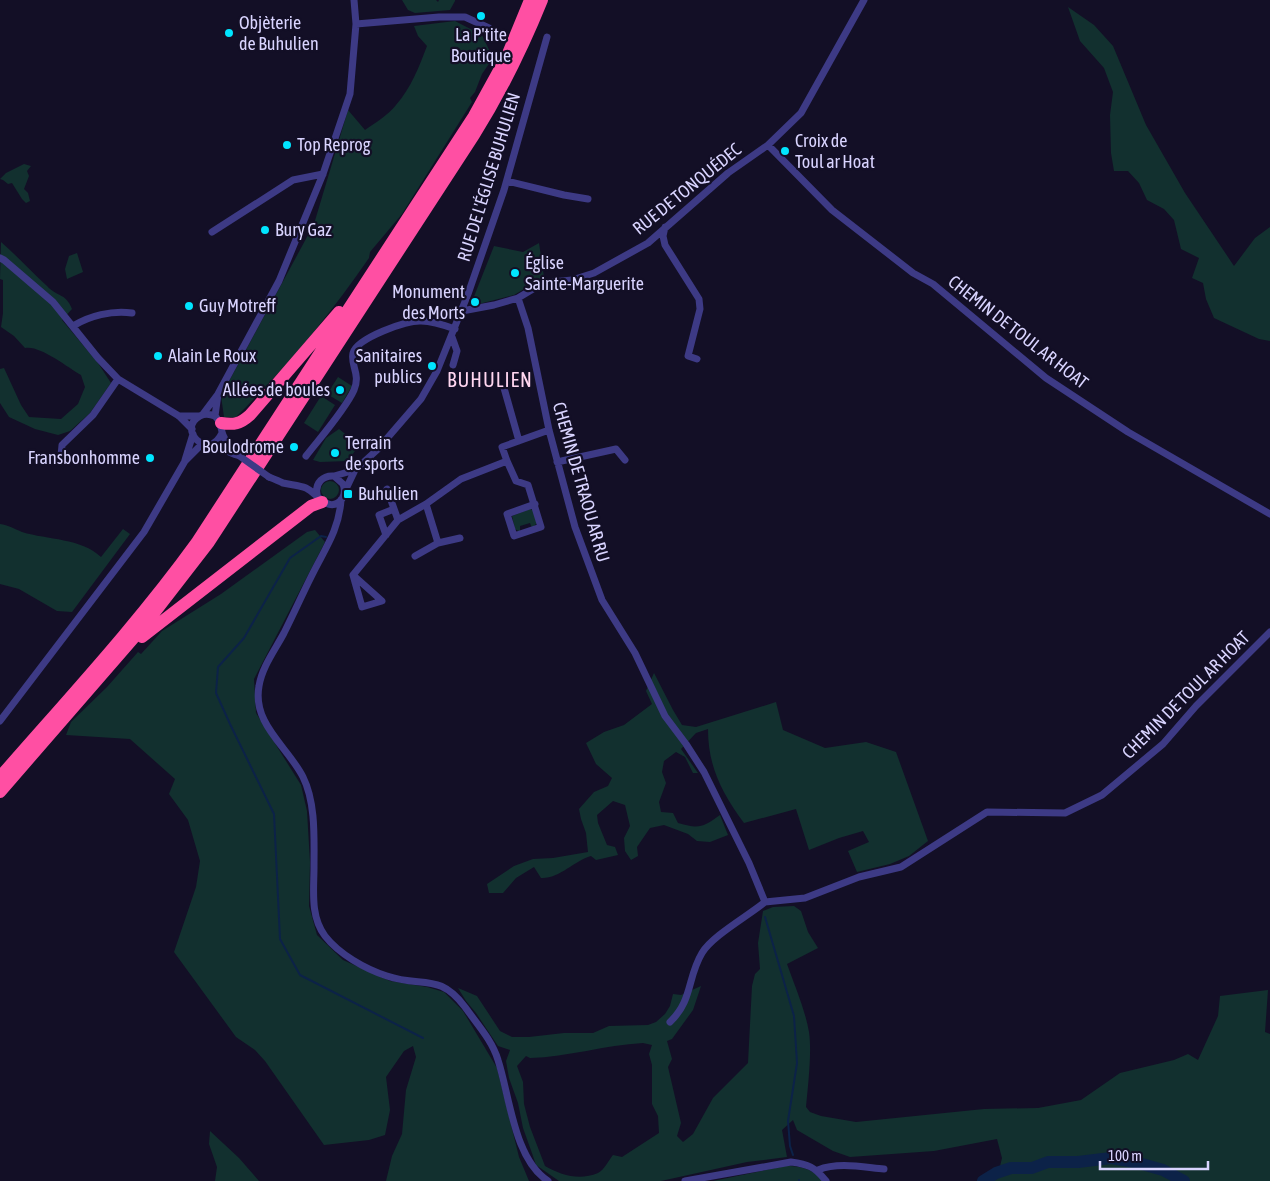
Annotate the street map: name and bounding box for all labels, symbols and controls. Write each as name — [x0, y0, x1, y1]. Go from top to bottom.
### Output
marker: La P'tite Boutique — [475, 10, 487, 22]
place label: Objèterie de Buhulien — [239, 12, 319, 54]
place label: La P'tite Boutique — [451, 24, 511, 66]
marker: Objèterie de Buhulien — [223, 27, 235, 39]
street label: RUE DE L'ÉGLISE BUHULIEN — [453, 90, 524, 264]
place label: Croix de Toul ar Hoat — [795, 130, 875, 172]
place label: Top Reprog — [297, 134, 371, 155]
marker: Top Reprog — [281, 139, 293, 151]
street label: RUE DE TONQUÉDEC — [628, 139, 745, 239]
marker: Croix de Toul ar Hoat — [779, 145, 791, 157]
place label: Bury Gaz — [275, 219, 332, 240]
marker: Bury Gaz — [259, 224, 271, 236]
place label: Église Sainte-Marguerite — [525, 252, 644, 294]
marker: Église Sainte-Marguerite — [509, 267, 521, 279]
street label: CHEMIN DE TOUL AR HOAT — [944, 271, 1092, 393]
place label: Monument des Morts — [392, 281, 465, 323]
place label: Guy Motreff — [199, 295, 276, 316]
marker: Monument des Morts — [469, 296, 481, 308]
marker: Guy Motreff — [183, 300, 195, 312]
place label: Alain Le Roux — [168, 345, 256, 366]
place label: Sanitaires publics — [356, 345, 422, 387]
marker: Alain Le Roux — [152, 350, 164, 362]
marker: Sanitaires publics — [426, 360, 438, 372]
district label: BUHULIEN — [447, 368, 533, 391]
place label: Allées de boules — [223, 379, 330, 400]
marker: Allées de boules — [334, 384, 346, 396]
street label: CHEMIN DE TRAOU AR RU — [549, 399, 614, 564]
place label: Terrain de sports — [345, 432, 404, 474]
place label: Boulodrome — [202, 436, 284, 457]
marker: Boulodrome — [288, 441, 300, 453]
place label: Fransbonhomme — [28, 447, 140, 468]
marker: Terrain de sports — [329, 447, 341, 459]
marker: Fransbonhomme — [144, 452, 156, 464]
place label: Buhulien — [358, 483, 418, 504]
marker: Buhulien — [342, 488, 354, 500]
street label: CHEMIN DE TOUL AR HOAT — [1118, 627, 1254, 763]
scale bar — [1100, 1138, 1208, 1170]
text: 100 m — [1108, 1147, 1142, 1164]

